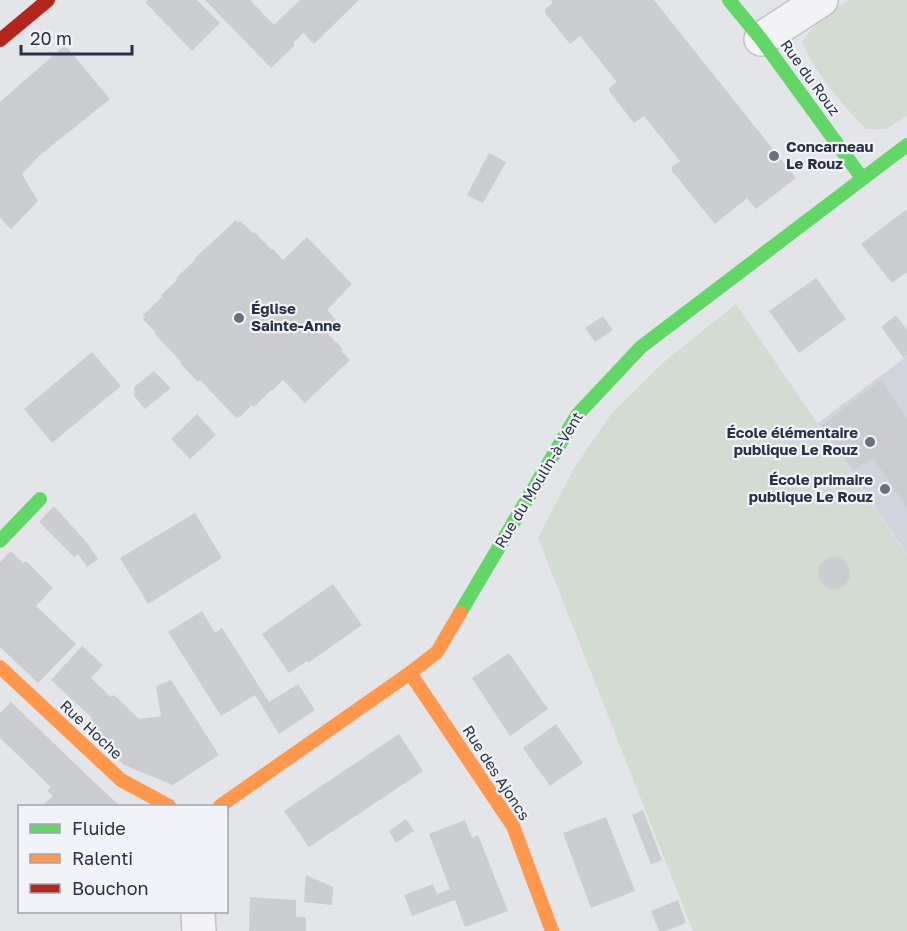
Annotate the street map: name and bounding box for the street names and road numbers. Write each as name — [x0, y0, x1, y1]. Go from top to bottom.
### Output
street label: Rue du Rouz — [777, 36, 845, 119]
street label: Rue du Moulin-à-Vent — [490, 408, 586, 551]
street label: Rue Hoche — [57, 696, 127, 763]
street label: Rue des Ajoncs — [459, 722, 534, 823]

